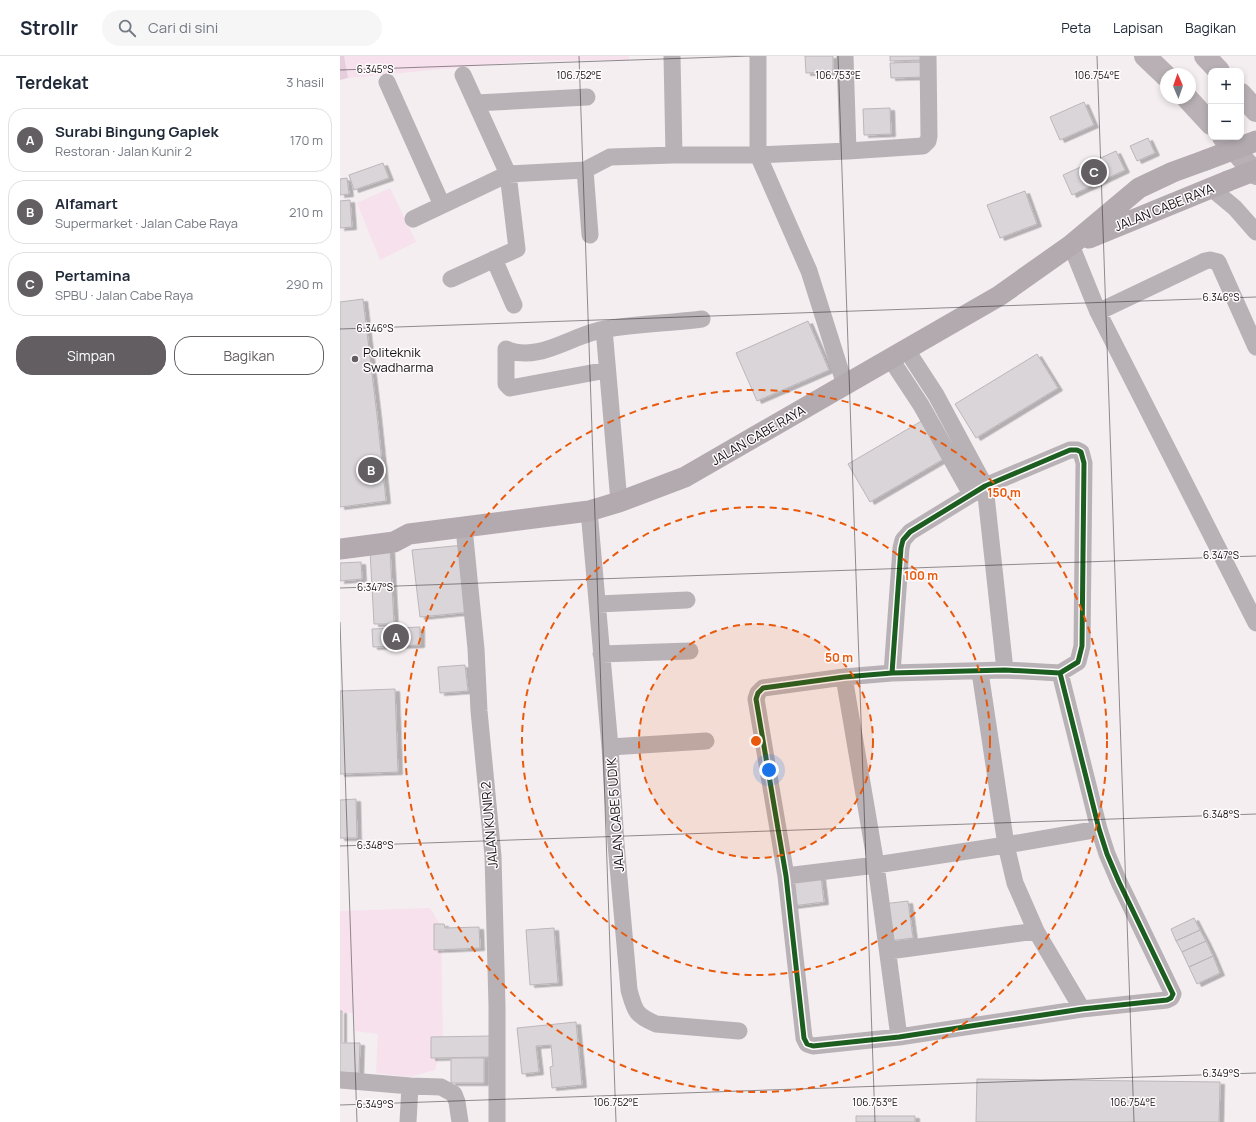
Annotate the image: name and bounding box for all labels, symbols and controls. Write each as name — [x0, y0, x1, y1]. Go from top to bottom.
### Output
search box — [102, 10, 382, 46]
text: Strollr — [20, 15, 78, 41]
icon: search — [116, 17, 138, 39]
text: Cari di sini — [148, 17, 218, 38]
text: Peta — [1061, 18, 1091, 37]
text: Lapisan — [1113, 18, 1163, 37]
text: Bagikan — [1185, 18, 1236, 37]
text: 6.345°S — [357, 62, 393, 76]
text: 106.752°E — [556, 68, 602, 82]
text: 106.753°E — [815, 68, 861, 82]
text: 106.754°E — [1074, 68, 1120, 82]
north arrow — [1160, 68, 1196, 104]
map controls — [1208, 68, 1244, 140]
button: + — [1208, 68, 1244, 104]
text: Terdekat — [16, 71, 89, 94]
text: 3 hasil — [286, 73, 324, 91]
button: − — [1208, 104, 1244, 140]
text: Surabi Bingung Gaplek — [55, 121, 219, 142]
text: A — [26, 131, 34, 149]
text: 170 m — [290, 131, 323, 149]
text: Restoran · Jalan Kunir 2 — [55, 142, 192, 160]
pin: C — [1081, 157, 1107, 187]
street label: JALAN CABE RAYA — [1112, 179, 1216, 235]
text: Alfamart — [55, 193, 118, 214]
text: B — [26, 203, 34, 221]
text: 210 m — [289, 203, 323, 221]
text: Supermarket · Jalan Cabe Raya — [55, 214, 238, 232]
text: Pertamina — [55, 265, 130, 286]
text: C — [25, 275, 35, 293]
text: 290 m — [286, 275, 323, 293]
text: SPBU · Jalan Cabe Raya — [55, 286, 193, 304]
text: 6.346°S — [1202, 290, 1240, 304]
text: 6.346°S — [356, 321, 394, 335]
button: Simpan — [16, 336, 166, 375]
button: Bagikan — [174, 336, 324, 375]
place label: Politeknik Swadharma — [363, 343, 433, 376]
marker: Politeknik Swadharma — [350, 354, 360, 364]
street label: JALAN CABE RAYA — [708, 401, 808, 469]
pin: B — [358, 455, 384, 485]
text: 150 m — [987, 484, 1021, 501]
text: 6.347°S — [1203, 548, 1239, 562]
text: 100 m — [904, 567, 938, 584]
text: 6.347°S — [357, 580, 393, 594]
pin: A — [383, 622, 409, 652]
text: 50 m — [825, 649, 853, 666]
centre of rings — [749, 734, 763, 748]
street label: JALAN CABE 5 UDIK — [602, 757, 628, 873]
your location — [759, 760, 779, 780]
street label: JALAN KUNIR 2 — [476, 781, 502, 869]
text: 6.348°S — [1203, 807, 1239, 821]
text: 6.348°S — [357, 838, 393, 852]
text: 6.349°S — [1203, 1066, 1239, 1080]
text: 106.752°E — [593, 1095, 639, 1109]
text: 106.753°E — [852, 1095, 898, 1109]
text: 106.754°E — [1110, 1095, 1156, 1109]
text: 6.349°S — [357, 1097, 393, 1111]

